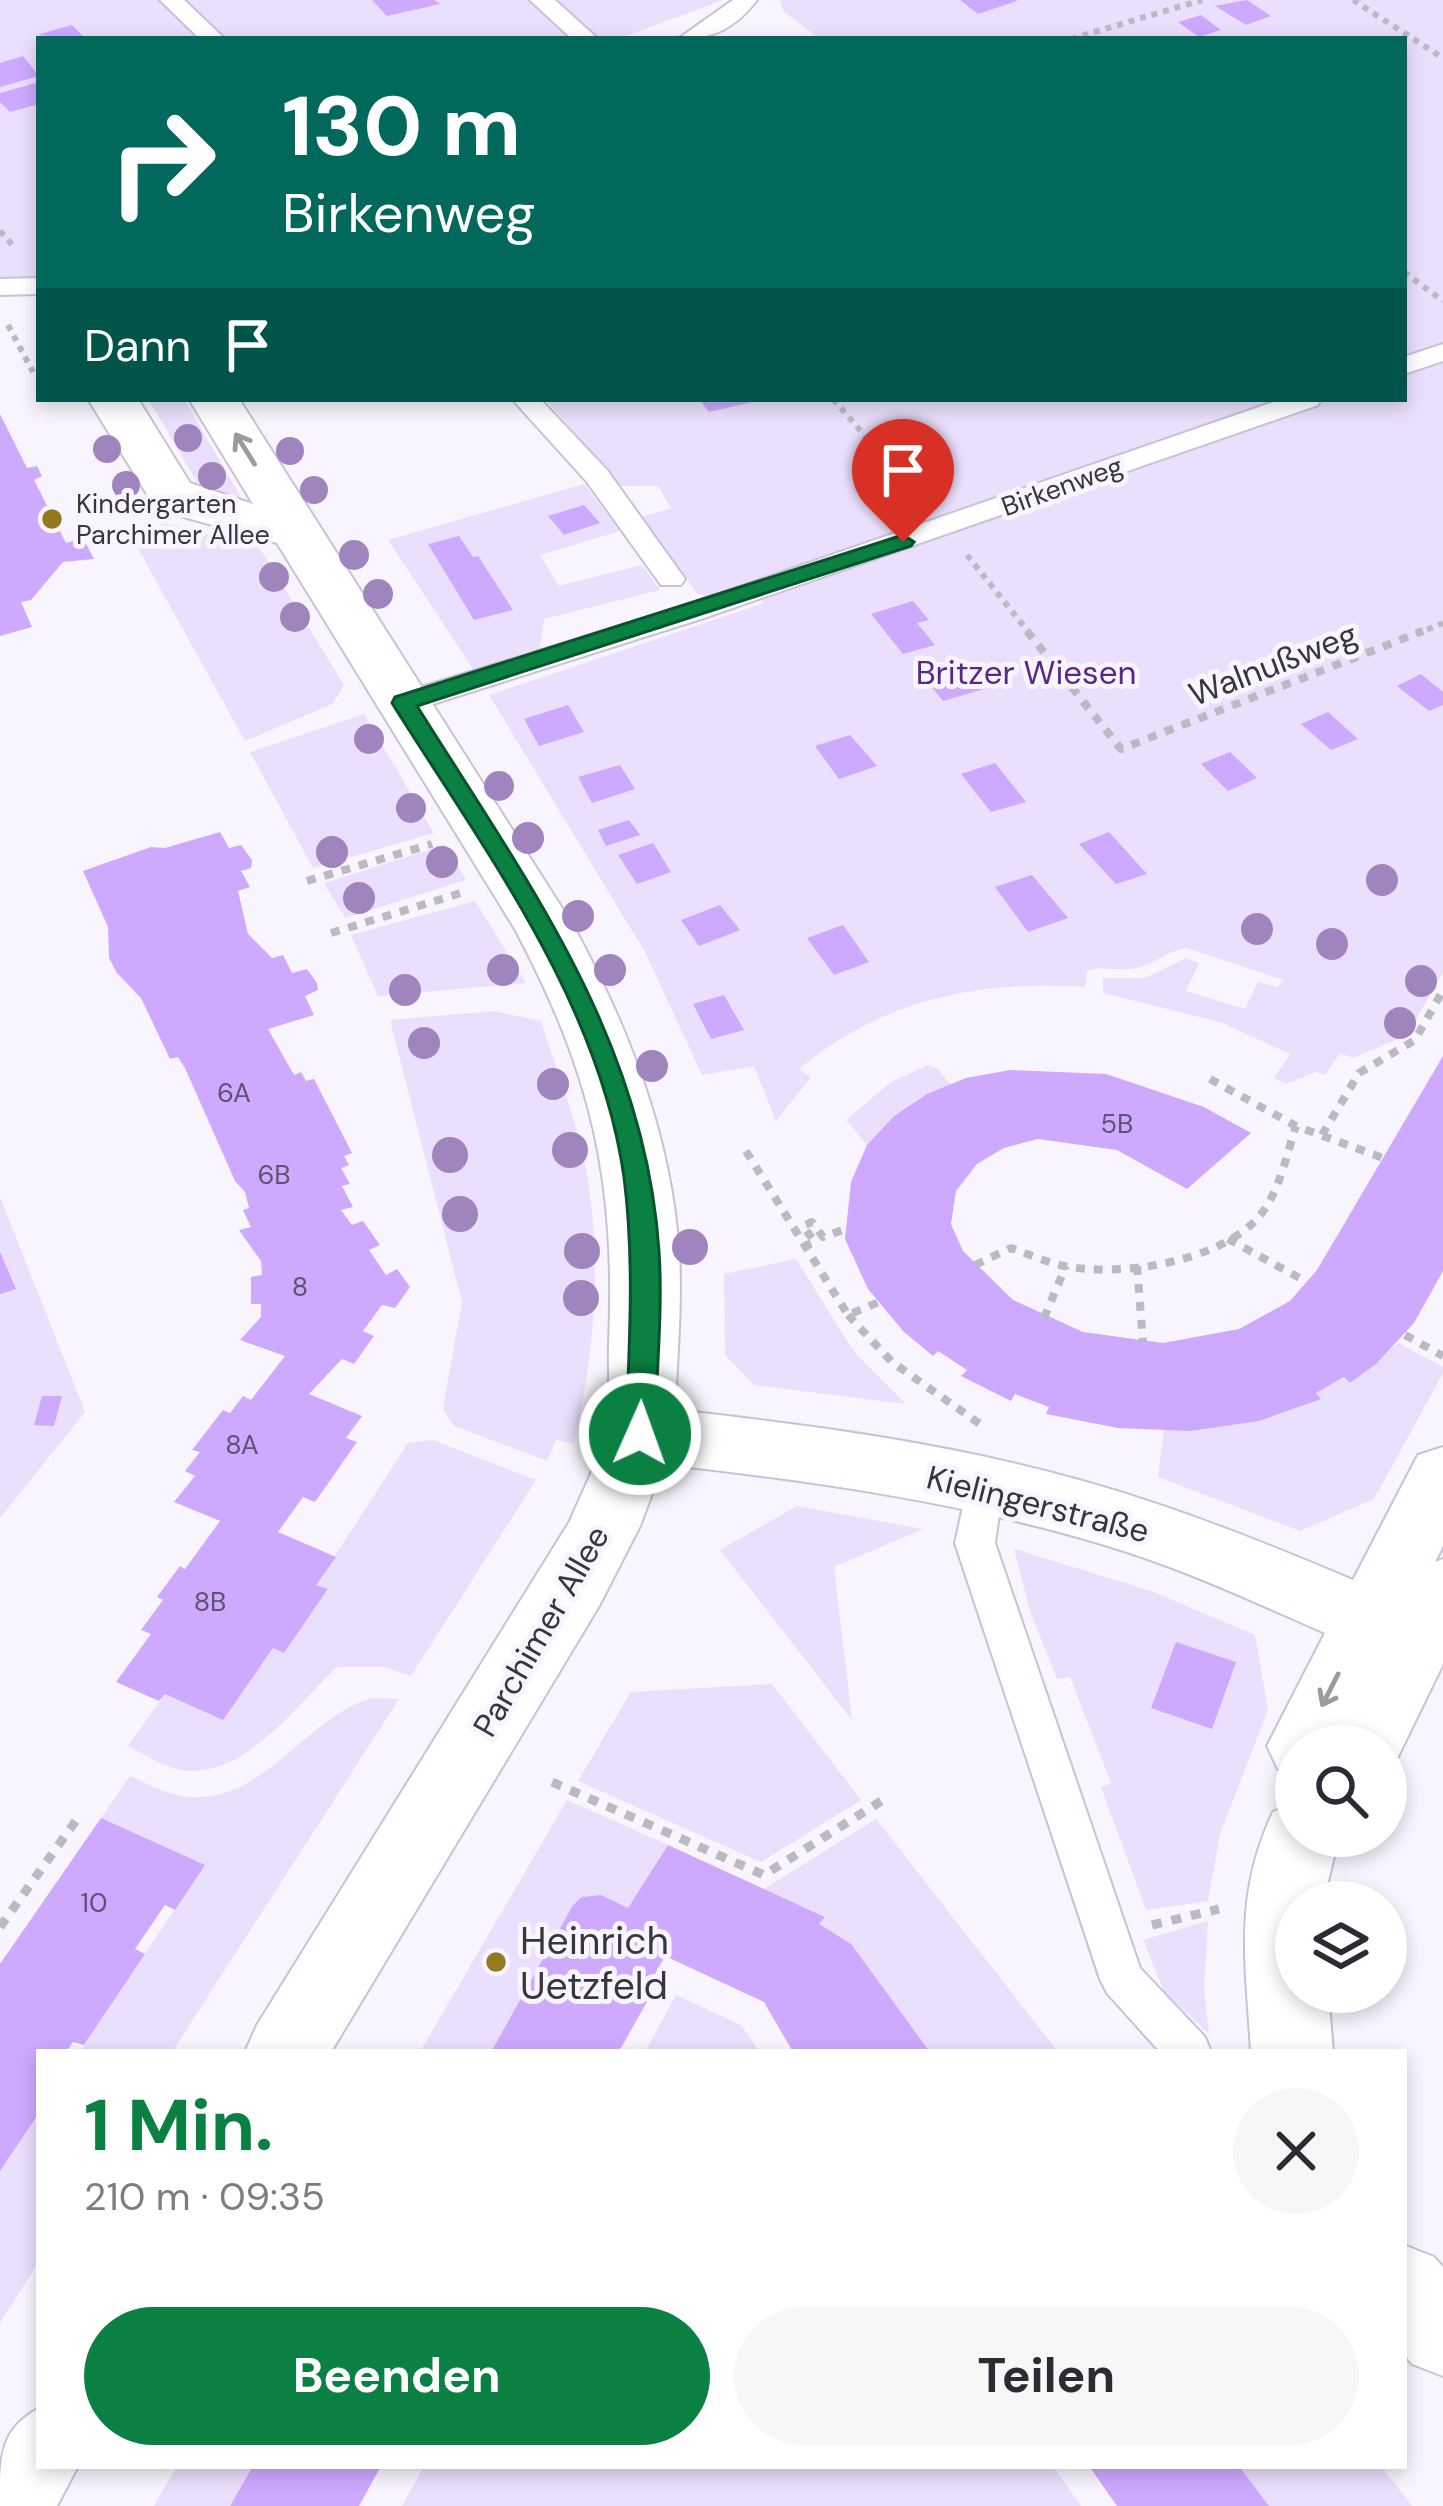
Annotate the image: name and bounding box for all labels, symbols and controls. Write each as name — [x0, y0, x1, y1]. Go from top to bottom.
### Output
text: 130 m — [282, 72, 521, 181]
icon: right — [84, 84, 240, 240]
text: Birkenweg — [282, 178, 535, 249]
icon: arrive — [215, 312, 281, 378]
text: Dann — [84, 316, 191, 375]
pin — [852, 419, 954, 542]
one-way arrow — [233, 433, 257, 467]
icon: arrive — [870, 437, 936, 503]
street label: Birkenweg — [997, 448, 1127, 524]
place label: Kindergarten Parchimer Allee — [76, 486, 270, 552]
marker: Kindergarten Parchimer Allee — [39, 506, 65, 532]
street label: Walnußweg — [1183, 612, 1363, 716]
park label: Britzer Wiesen — [916, 651, 1136, 694]
house number: 6A — [217, 1075, 251, 1110]
house number: 5B — [1101, 1106, 1133, 1141]
house number: 6B — [257, 1157, 291, 1192]
house number: 8 — [292, 1269, 308, 1304]
position arrow — [577, 1371, 703, 1497]
house number: 8A — [225, 1427, 259, 1462]
street label: Kielingerstraße — [922, 1456, 1154, 1552]
street label: Parchimer Allee — [463, 1518, 619, 1744]
house number: 8B — [194, 1584, 226, 1619]
one-way arrow — [1318, 1672, 1341, 1707]
map controls — [1275, 1725, 1407, 2013]
button: search — [1275, 1725, 1407, 1857]
button: layers — [1275, 1881, 1407, 2013]
house number: 10 — [81, 1885, 107, 1920]
place label: Heinrich Uetzfeld — [520, 1915, 669, 2011]
marker: Heinrich Uetzfeld — [483, 1949, 509, 1975]
text: 1 Min. — [84, 2079, 273, 2172]
button: close — [1233, 2088, 1359, 2214]
text: 210 m · 09:35 — [84, 2171, 325, 2222]
button: Beenden — [84, 2307, 710, 2445]
button: Teilen — [734, 2307, 1359, 2445]

